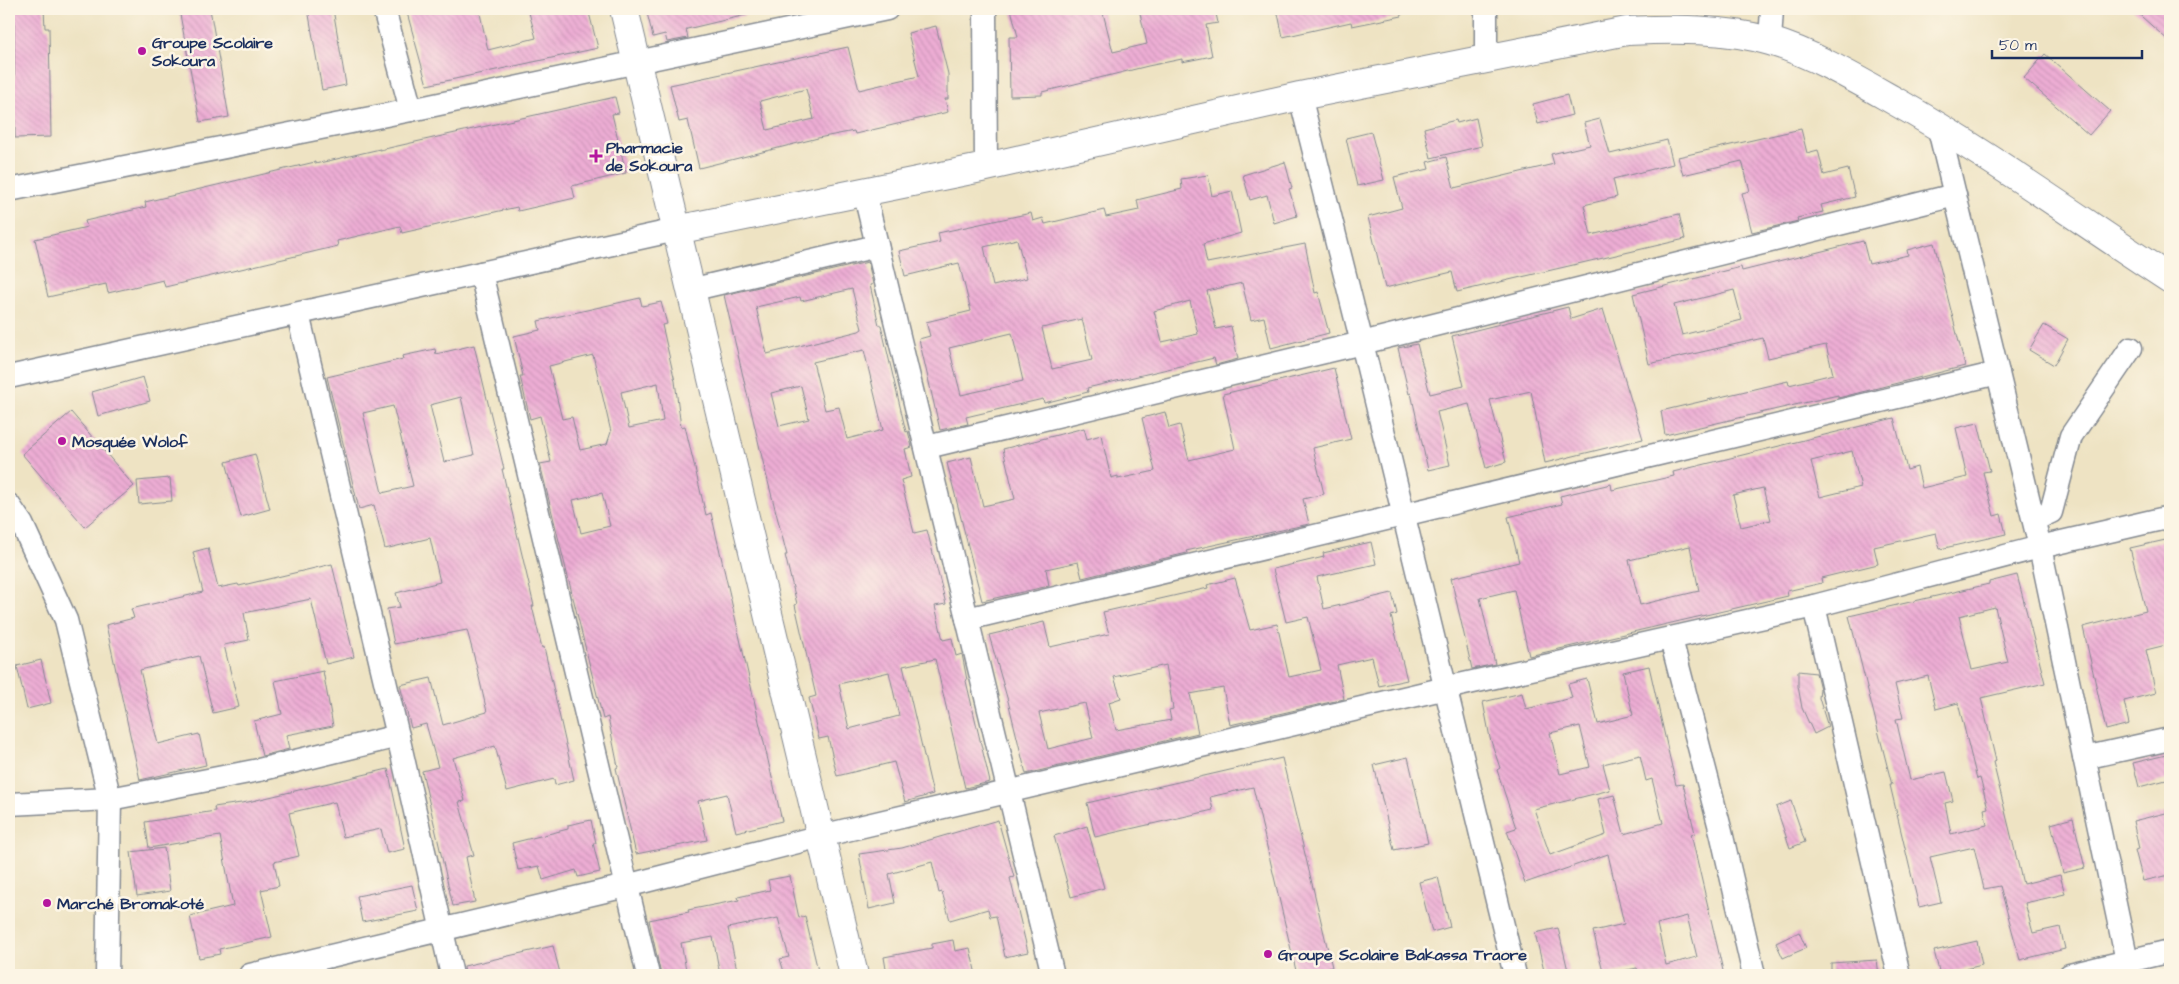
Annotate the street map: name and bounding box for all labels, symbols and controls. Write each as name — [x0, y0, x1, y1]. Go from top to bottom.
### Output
scale bar — [1992, 28, 2142, 60]
place label: Groupe Scolaire Sokoura — [151, 32, 273, 72]
text: 50 m — [1999, 35, 2037, 56]
marker: Groupe Scolaire Sokoura — [136, 45, 148, 57]
place label: Pharmacie de Sokoura — [605, 137, 693, 177]
marker: Pharmacie de Sokoura — [590, 150, 602, 162]
place label: Mosquée Wolof — [72, 431, 188, 453]
marker: Mosquée Wolof — [56, 435, 68, 447]
place label: Marché Bromakoté — [57, 893, 204, 915]
marker: Marché Bromakoté — [41, 897, 53, 909]
place label: Groupe Scolaire Bakassa Traore — [1278, 944, 1527, 966]
marker: Groupe Scolaire Bakassa Traore — [1262, 948, 1274, 960]

